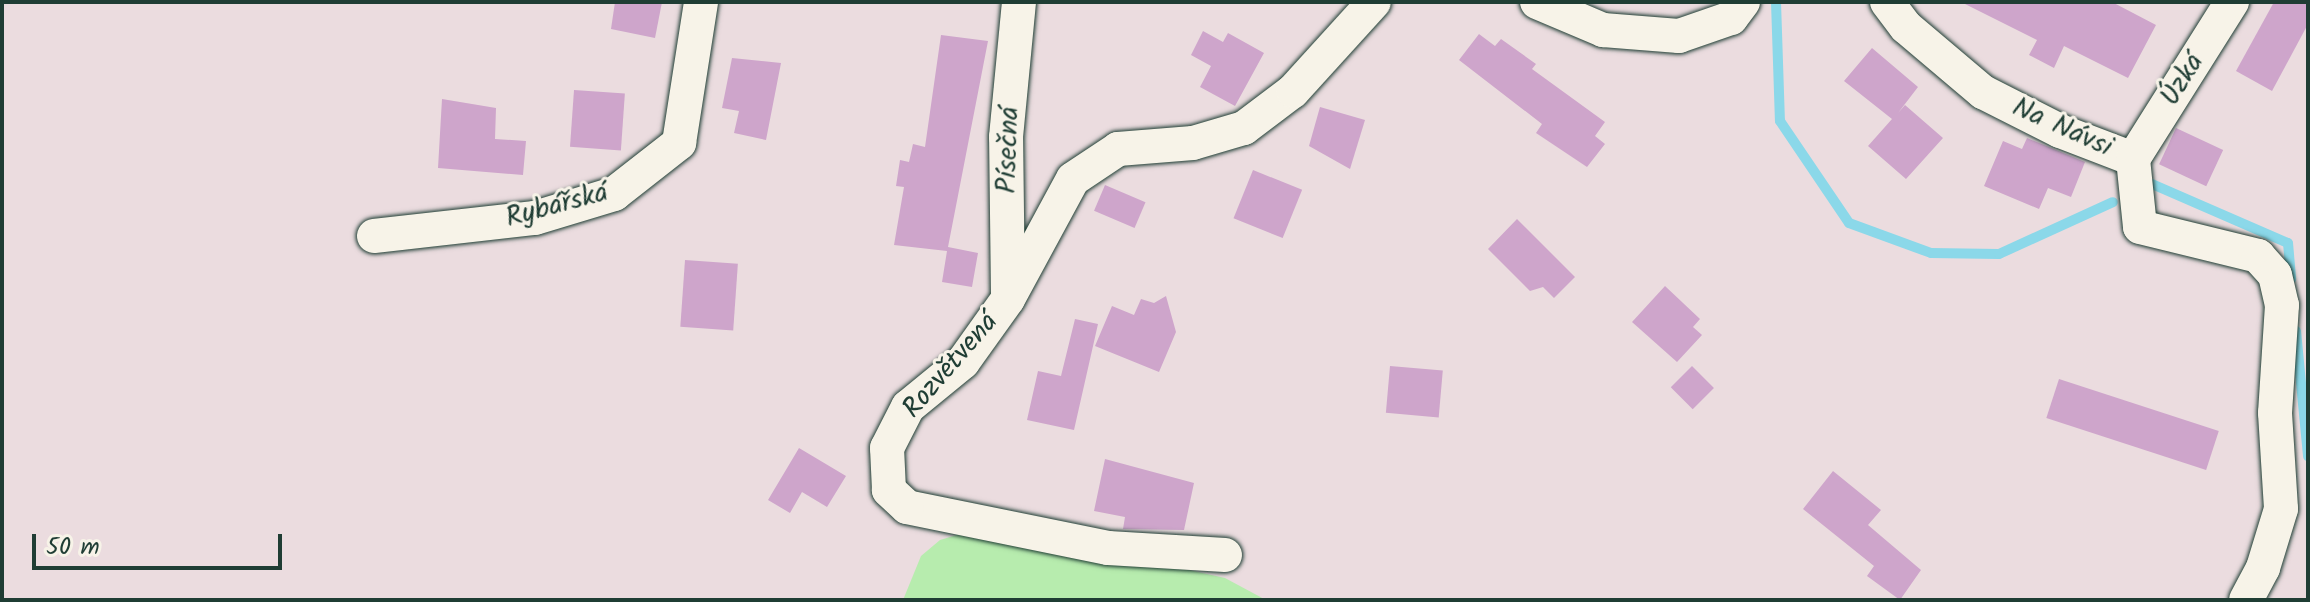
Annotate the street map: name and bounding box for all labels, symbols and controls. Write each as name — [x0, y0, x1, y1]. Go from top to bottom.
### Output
street label: Úzká — [2154, 48, 2212, 112]
street label: Na Návsi — [2007, 91, 2117, 165]
street label: Písečná — [991, 106, 1027, 194]
street label: Rybářská — [502, 176, 612, 236]
street label: Rozvětvená — [896, 306, 1006, 426]
scale bar — [36, 518, 286, 568]
text: 50 m — [46, 528, 100, 567]

